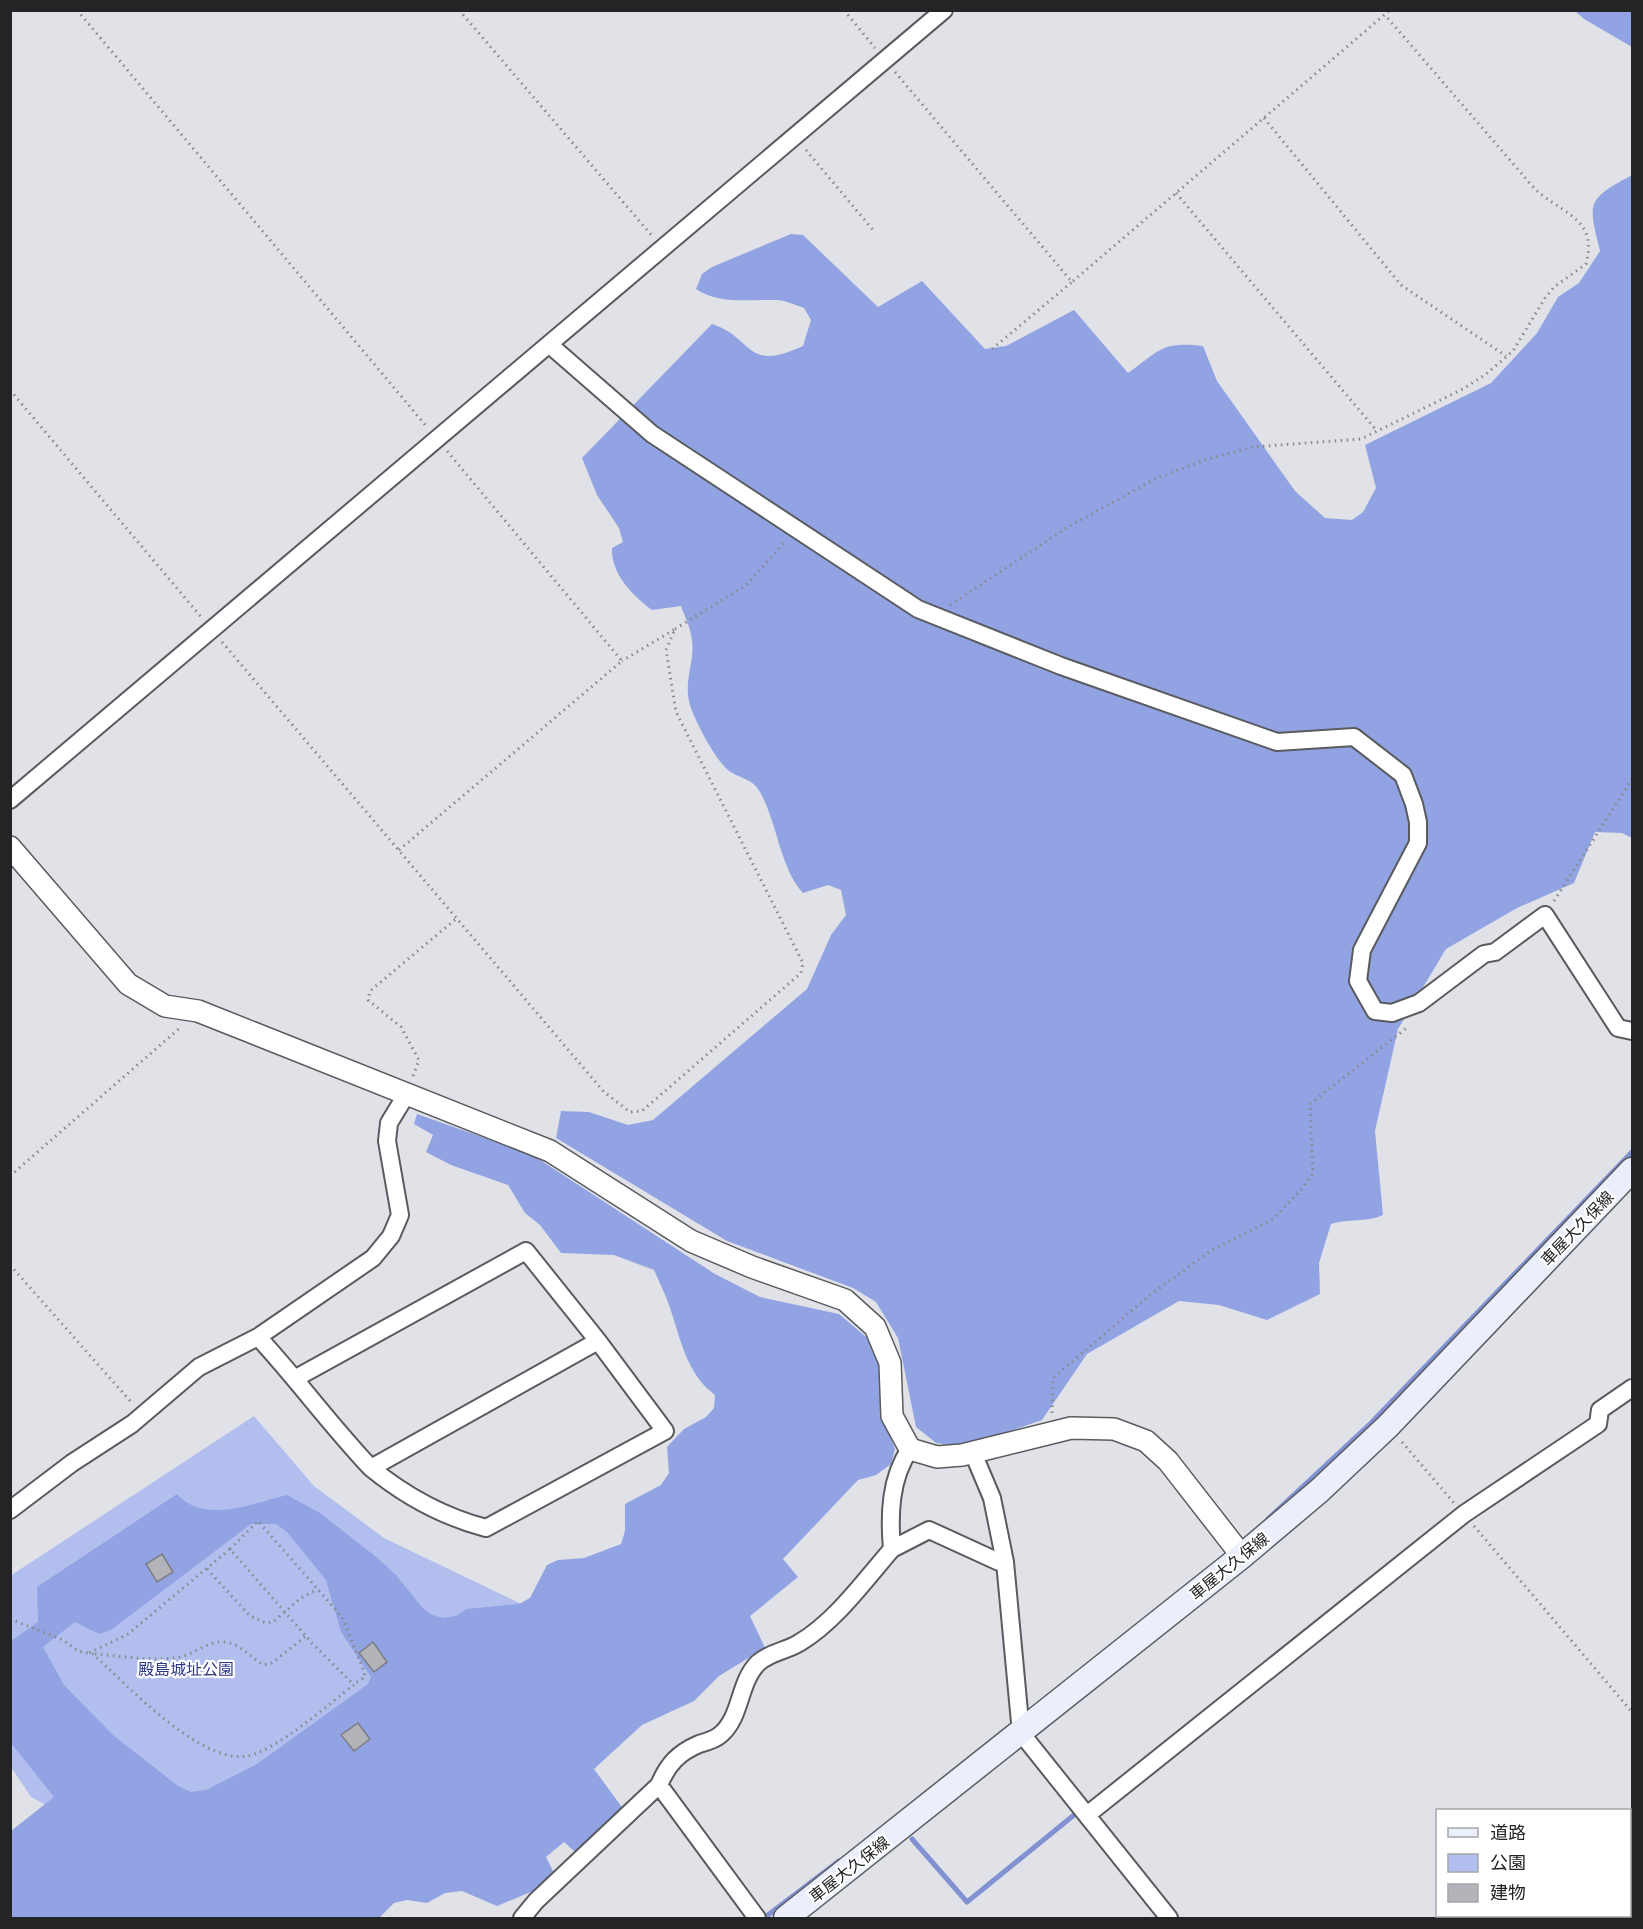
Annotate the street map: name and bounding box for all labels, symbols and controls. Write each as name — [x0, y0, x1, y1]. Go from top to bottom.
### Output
street label: 車屋大久保線 — [1536, 1187, 1618, 1269]
street label: 車屋大久保線 — [1185, 1528, 1273, 1604]
park label: 殿島城址公園 — [138, 1659, 234, 1679]
legend — [1436, 1809, 1631, 1917]
text: 道路 — [1490, 1821, 1526, 1844]
street label: 車屋大久保線 — [805, 1832, 893, 1906]
text: 公園 — [1490, 1851, 1526, 1874]
text: 建物 — [1490, 1881, 1526, 1904]

